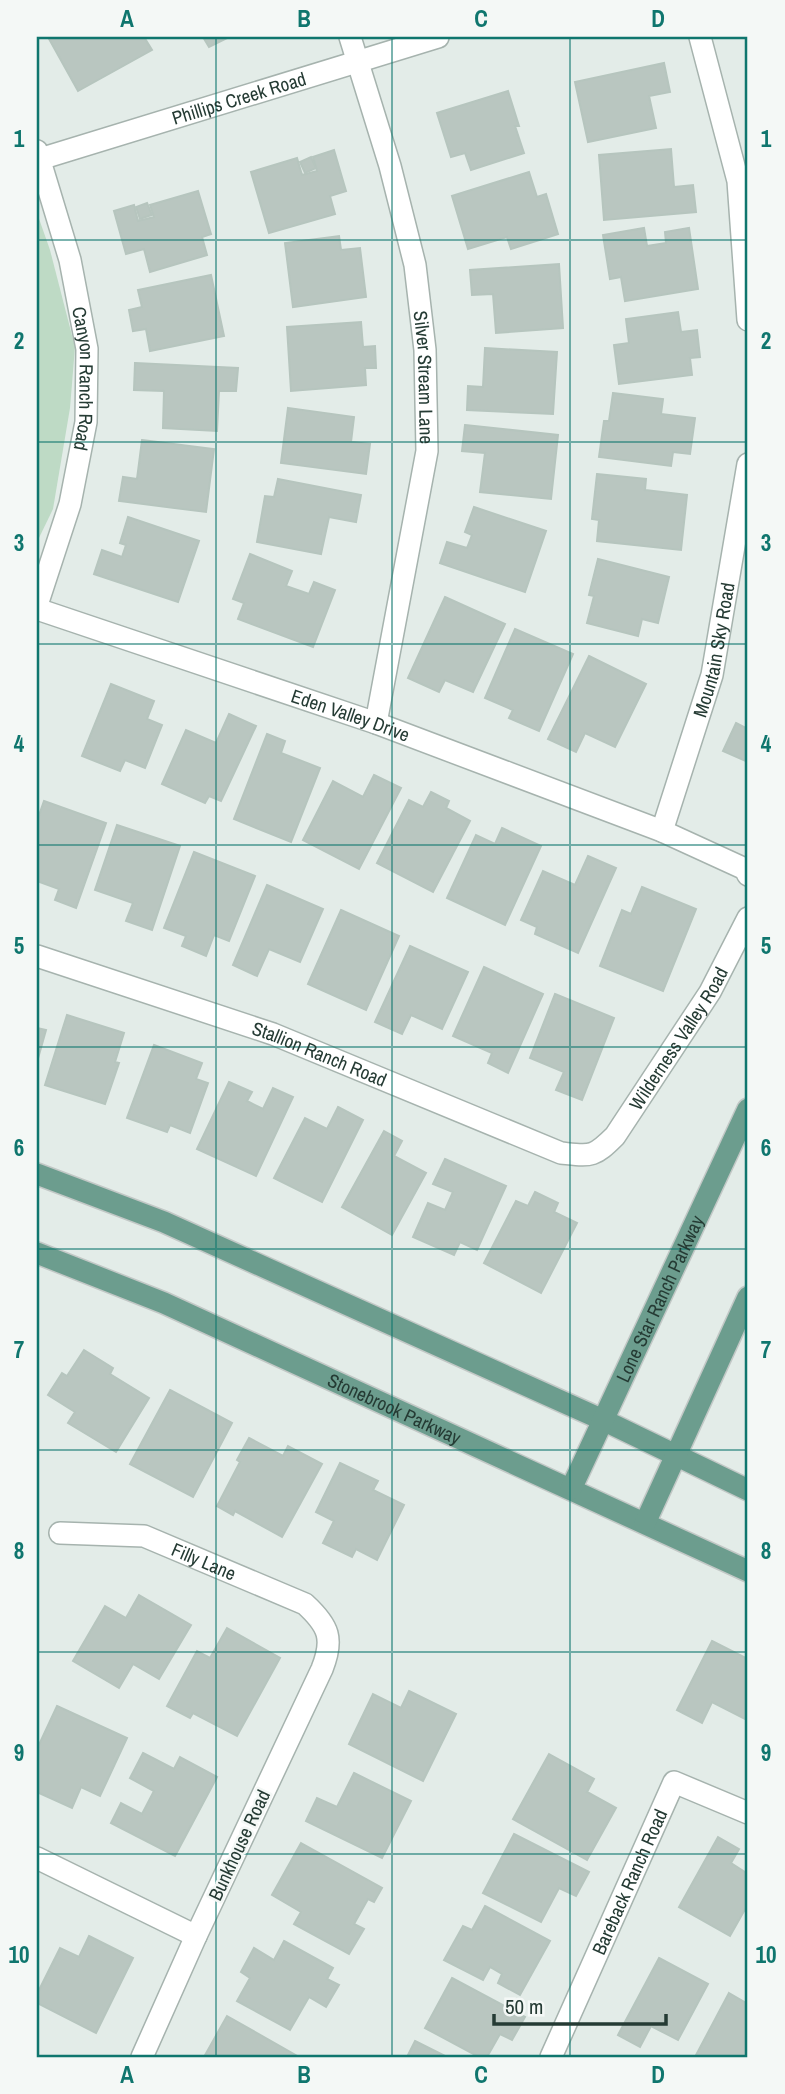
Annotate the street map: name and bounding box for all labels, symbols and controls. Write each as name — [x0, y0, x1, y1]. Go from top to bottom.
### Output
text: A — [120, 3, 134, 34]
text: B — [297, 3, 311, 34]
text: C — [474, 3, 488, 34]
text: D — [651, 3, 665, 34]
street label: Phillips Creek Road — [169, 65, 309, 131]
text: 1 — [14, 123, 25, 154]
text: 1 — [761, 123, 772, 154]
street label: Canyon Ranch Road — [66, 304, 100, 453]
street label: Silver Stream Lane — [407, 309, 440, 444]
text: 2 — [14, 325, 24, 356]
text: 2 — [761, 325, 771, 356]
text: 3 — [14, 527, 24, 558]
text: 3 — [761, 527, 771, 558]
street label: Mountain Sky Road — [686, 580, 741, 720]
street label: Eden Valley Drive — [288, 682, 414, 748]
text: 4 — [14, 728, 25, 759]
text: 4 — [761, 728, 772, 759]
text: 5 — [14, 930, 24, 961]
text: 5 — [761, 930, 771, 961]
street label: Wilderness Valley Road — [623, 962, 734, 1115]
street label: Stallion Ranch Road — [249, 1015, 391, 1093]
text: 6 — [14, 1132, 24, 1163]
text: 6 — [761, 1132, 771, 1163]
street label: Lone Star Ranch Parkway — [610, 1211, 710, 1386]
text: 7 — [14, 1334, 24, 1365]
text: 7 — [761, 1334, 771, 1365]
street label: Stonebrook Parkway — [324, 1367, 465, 1451]
text: 8 — [14, 1535, 24, 1566]
text: 8 — [761, 1535, 771, 1566]
street label: Filly Lane — [168, 1536, 240, 1586]
text: 9 — [14, 1737, 24, 1768]
text: 9 — [761, 1737, 771, 1768]
street label: Bunkhouse Road — [202, 1785, 276, 1905]
street label: Bareback Ranch Road — [585, 1805, 673, 1959]
text: 10 — [9, 1939, 29, 1970]
text: 10 — [756, 1939, 776, 1970]
scale bar — [494, 1982, 666, 2026]
text: 50 m — [505, 1992, 543, 2021]
text: A — [120, 2059, 134, 2090]
text: B — [297, 2059, 311, 2090]
text: C — [474, 2059, 488, 2090]
text: D — [651, 2059, 665, 2090]

